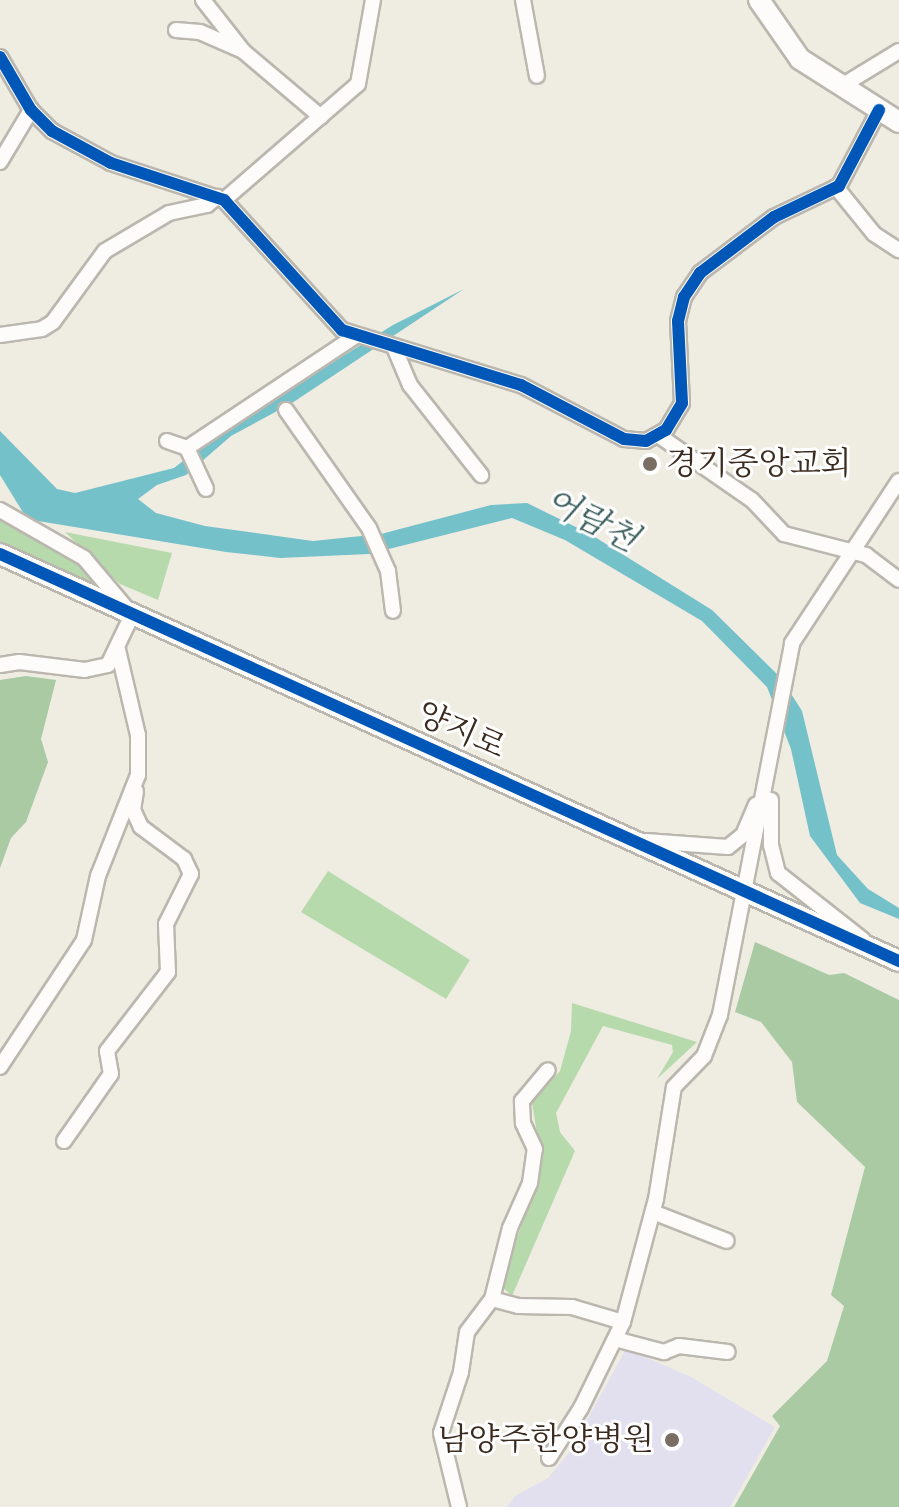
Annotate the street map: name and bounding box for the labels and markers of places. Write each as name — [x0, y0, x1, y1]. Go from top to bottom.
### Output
place label: 경기중앙교회 — [666, 445, 851, 483]
marker: 경기중앙교회 — [641, 455, 659, 473]
place label: 남양주한양병원 — [438, 1421, 654, 1459]
marker: 남양주한양병원 — [661, 1429, 683, 1451]

